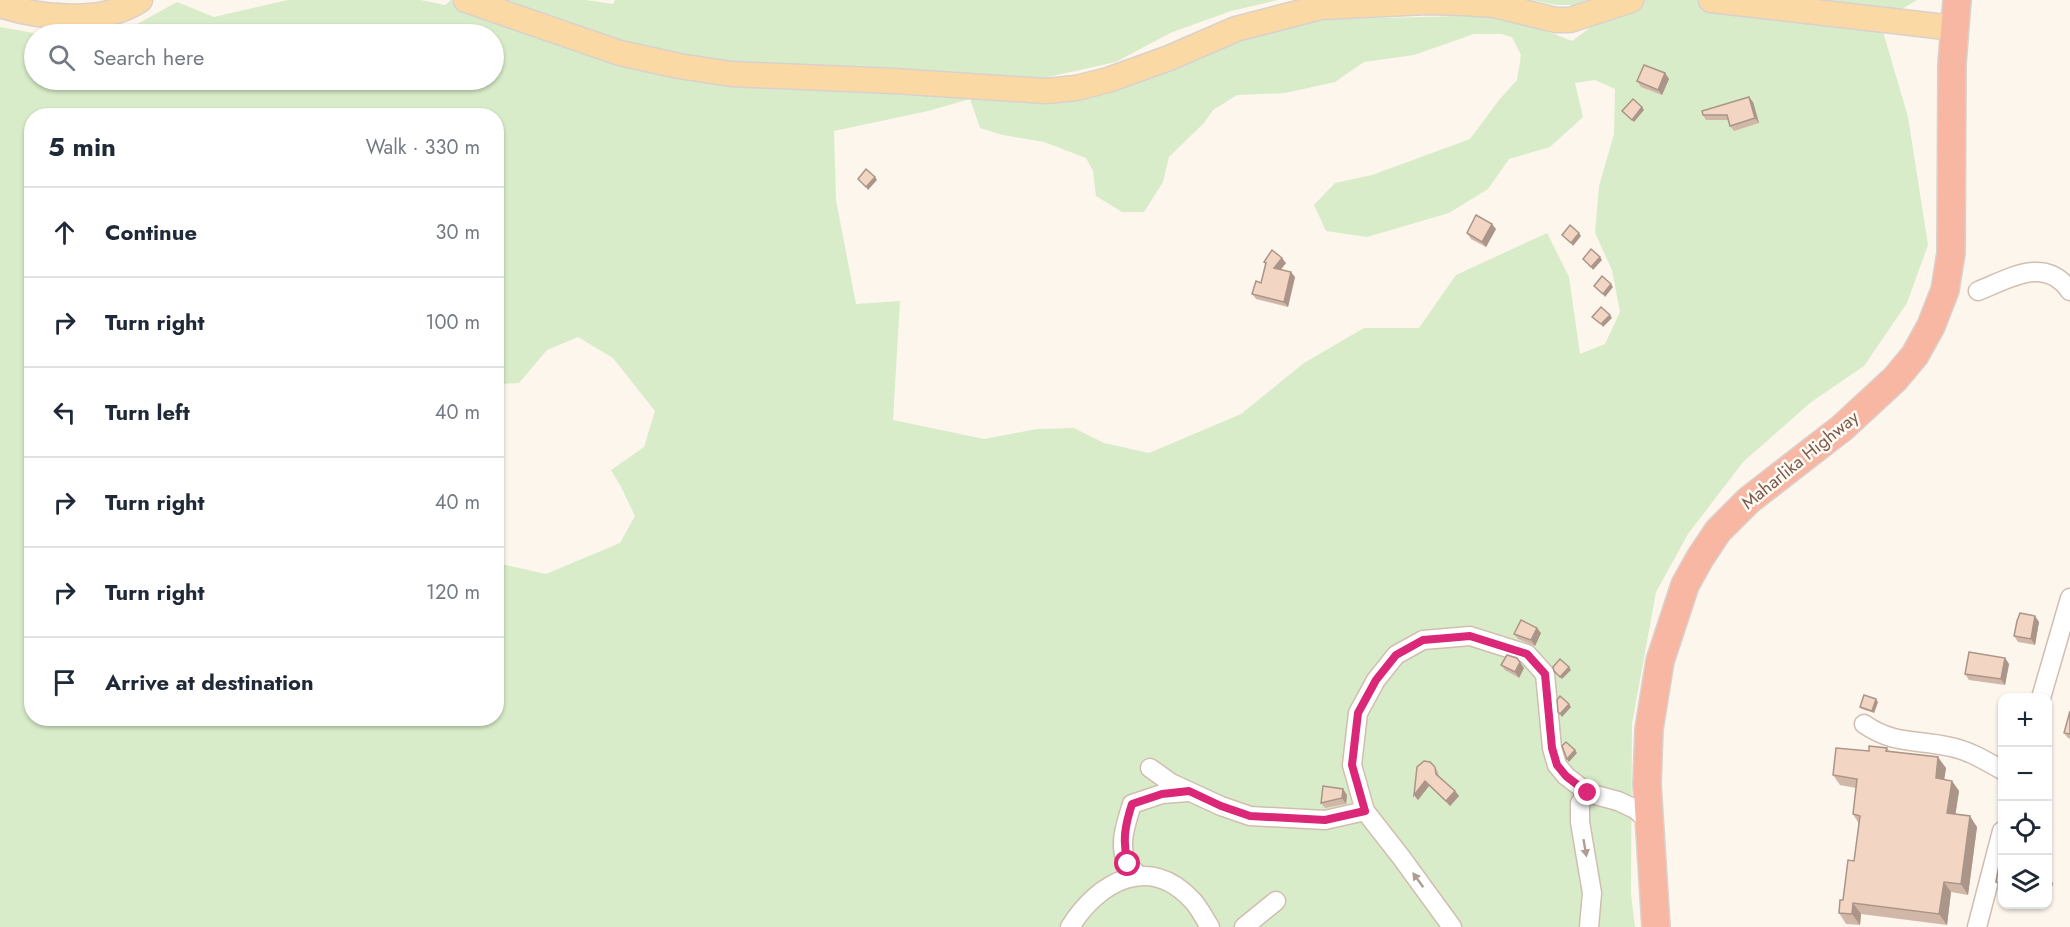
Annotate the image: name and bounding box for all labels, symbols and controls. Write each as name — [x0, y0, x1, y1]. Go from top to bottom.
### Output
search box — [24, 24, 504, 90]
icon: search — [45, 41, 78, 74]
text: Search here — [93, 41, 204, 73]
text: 5 min — [48, 128, 116, 166]
text: Walk · 330 m — [366, 133, 480, 162]
icon: ahead — [48, 216, 81, 249]
text: Continue — [105, 216, 197, 248]
text: 30 m — [435, 218, 480, 247]
icon: right — [48, 306, 81, 339]
text: Turn right — [105, 306, 205, 338]
text: 100 m — [425, 308, 480, 337]
icon: left — [48, 396, 81, 429]
text: Turn left — [105, 396, 190, 428]
text: 40 m — [435, 398, 480, 427]
street label: Maharlika Highway — [1736, 404, 1864, 515]
icon: right — [48, 486, 81, 519]
text: Turn right — [105, 486, 205, 518]
text: 40 m — [435, 488, 480, 517]
icon: right — [48, 576, 81, 609]
text: Turn right — [105, 576, 205, 608]
text: 120 m — [426, 578, 480, 607]
icon: arrive — [48, 666, 81, 699]
text: Arrive at destination — [105, 666, 314, 698]
map controls — [1998, 693, 2052, 909]
button: + — [1998, 693, 2052, 747]
button: − — [1998, 747, 2052, 801]
route end — [1574, 779, 1600, 805]
button: locate — [1998, 801, 2052, 855]
one-way arrow — [1581, 839, 1590, 858]
route start — [1114, 850, 1140, 876]
button: layers — [1998, 855, 2052, 909]
one-way arrow — [1412, 872, 1424, 888]

